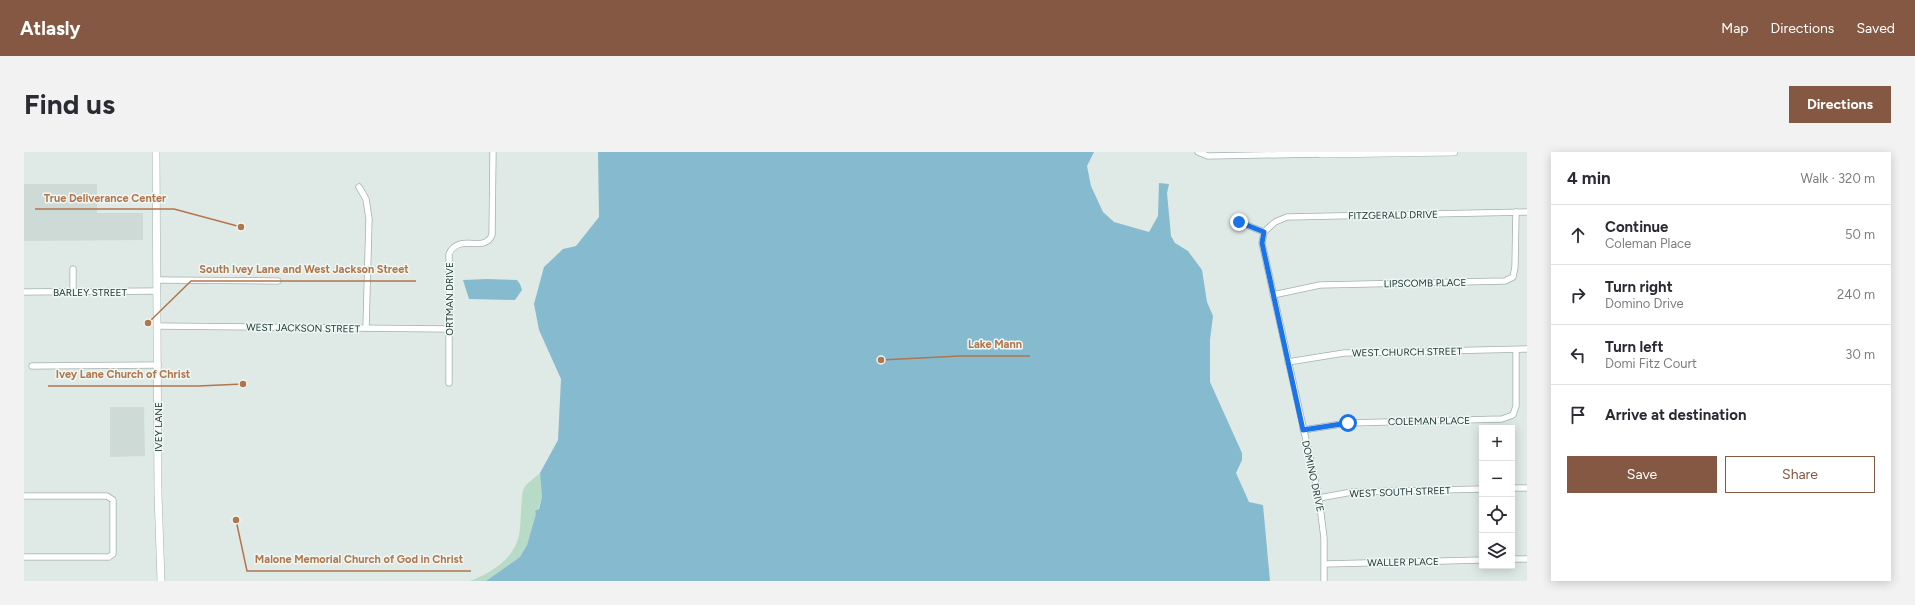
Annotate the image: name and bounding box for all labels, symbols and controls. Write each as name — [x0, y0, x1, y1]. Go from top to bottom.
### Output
text: Atlasly — [20, 17, 80, 40]
text: Map — [1721, 20, 1749, 37]
text: Directions — [1771, 20, 1834, 37]
text: Saved — [1856, 20, 1895, 37]
button: Directions — [1789, 86, 1891, 123]
text: Find us — [24, 87, 115, 121]
text: 4 min — [1567, 168, 1611, 188]
text: Walk · 320 m — [1801, 171, 1875, 186]
callout: True Deliverance Center — [35, 186, 174, 209]
text: True Deliverance Center — [44, 192, 167, 205]
street label: FITZGERALD DRIVE — [1348, 208, 1438, 222]
route end — [1230, 213, 1248, 231]
text: Continue — [1605, 218, 1668, 236]
icon: ahead — [1567, 224, 1589, 246]
text: 50 m — [1845, 227, 1875, 242]
text: Coleman Place — [1605, 236, 1691, 251]
callout: South Ivey Lane and West Jackson Street — [191, 258, 416, 281]
street label: ORTMAN DRIVE — [443, 262, 456, 336]
text: South Ivey Lane and West Jackson Street — [199, 263, 409, 276]
street label: LIPSCOMB PLACE — [1384, 276, 1466, 290]
text: Turn right — [1605, 278, 1673, 296]
icon: right — [1567, 284, 1589, 306]
street label: BARLEY STREET — [53, 286, 127, 299]
text: 240 m — [1837, 287, 1875, 302]
text: Domino Drive — [1605, 296, 1684, 311]
street label: WEST JACKSON STREET — [246, 321, 361, 336]
callout: Lake Mann — [960, 333, 1030, 356]
text: Lake Mann — [968, 338, 1022, 351]
text: Turn left — [1605, 338, 1663, 356]
icon: left — [1567, 344, 1589, 366]
street label: WEST CHURCH STREET — [1352, 345, 1463, 359]
text: 30 m — [1845, 347, 1875, 362]
text: Domi Fitz Court — [1605, 356, 1697, 371]
callout: Ivey Lane Church of Christ — [48, 363, 198, 386]
text: Ivey Lane Church of Christ — [56, 368, 191, 381]
street label: IVEY LANE — [152, 402, 165, 452]
icon: arrive — [1567, 404, 1589, 426]
text: Arrive at destination — [1605, 406, 1746, 424]
route start — [1339, 414, 1357, 432]
street label: COLEMAN PLACE — [1388, 414, 1470, 428]
map controls — [1479, 425, 1515, 569]
button: + — [1479, 425, 1515, 461]
street label: DOMINO DRIVE — [1299, 439, 1327, 513]
button: Save — [1567, 456, 1717, 493]
button: Share — [1725, 456, 1875, 493]
button: − — [1479, 461, 1515, 497]
street label: WEST SOUTH STREET — [1349, 484, 1451, 500]
button: locate — [1479, 497, 1515, 533]
button: layers — [1479, 533, 1515, 569]
callout: Malone Memorial Church of God in Christ — [247, 548, 471, 571]
text: Malone Memorial Church of God in Christ — [255, 553, 464, 566]
street label: WALLER PLACE — [1367, 555, 1439, 569]

